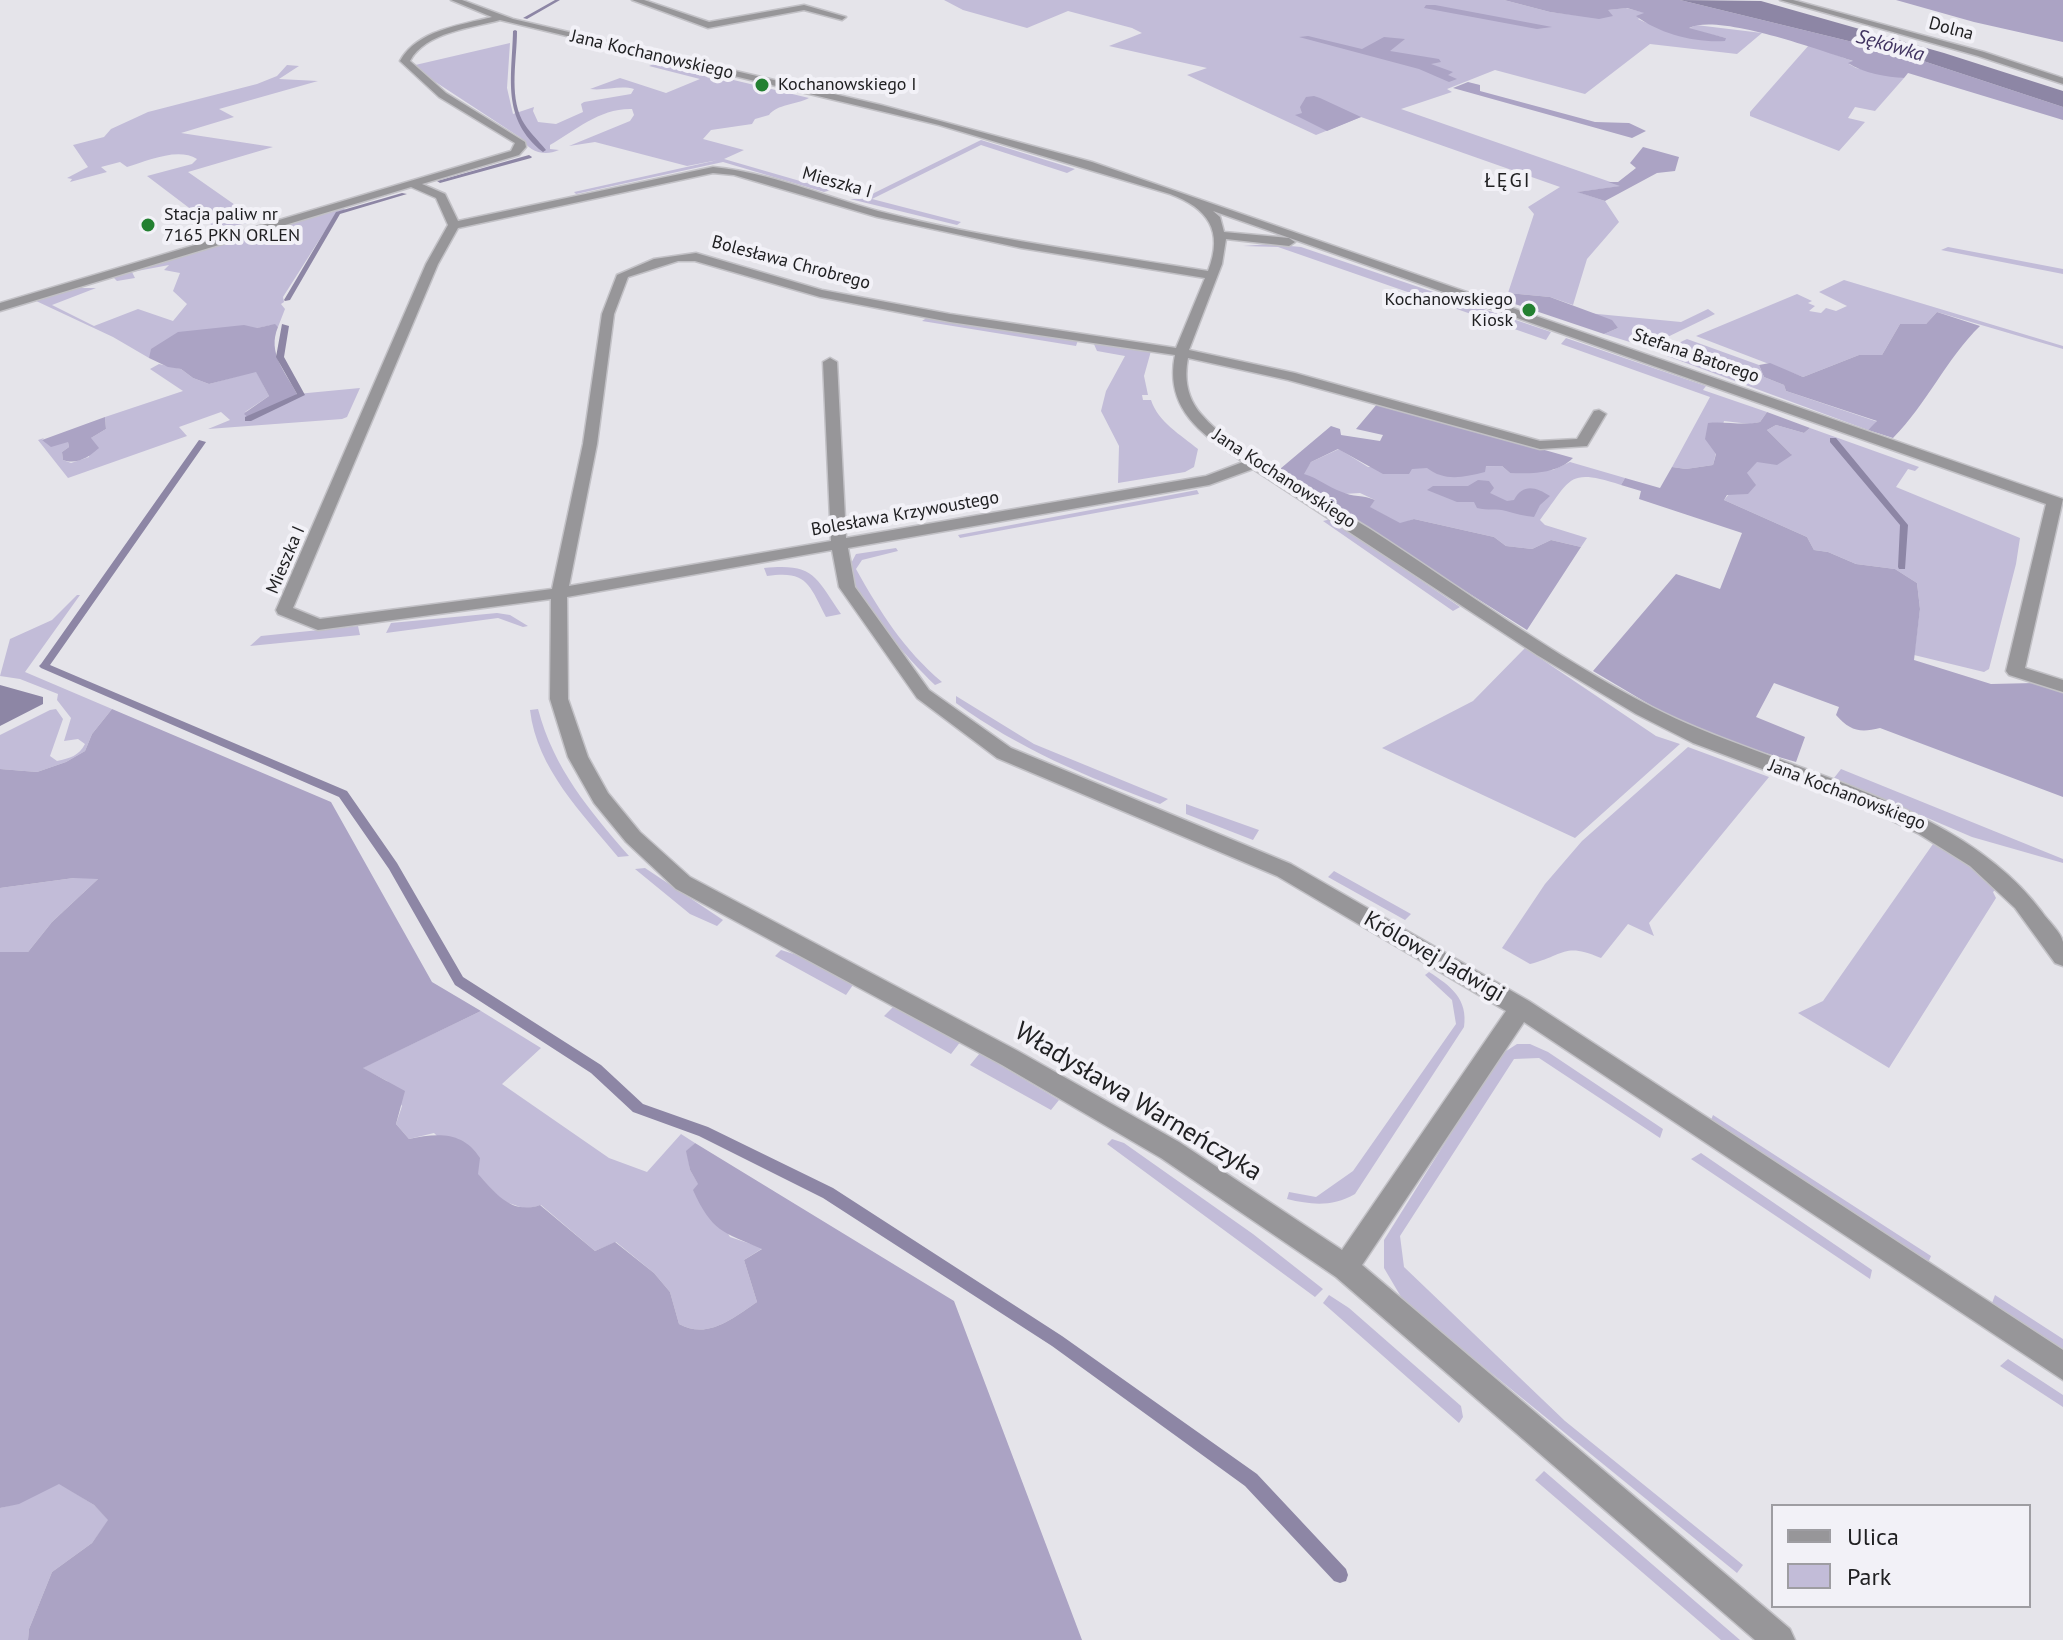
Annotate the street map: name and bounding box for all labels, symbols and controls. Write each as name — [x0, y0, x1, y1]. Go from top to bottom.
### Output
street label: Dolna — [1926, 13, 1976, 45]
water label: Sękówka — [1853, 25, 1927, 67]
street label: Jana Kochanowskiego — [569, 26, 735, 84]
place label: Kochanowskiego I — [778, 74, 917, 96]
marker: Kochanowskiego I — [753, 76, 771, 94]
street label: Mieszka I — [800, 163, 874, 203]
district label: ŁĘGI — [1484, 169, 1532, 193]
place label: Stacja paliw nr 7165 PKN ORLEN — [164, 204, 300, 246]
marker: Stacja paliw nr 7165 PKN ORLEN — [139, 216, 157, 234]
street label: Bolesława Chrobrego — [709, 231, 873, 295]
place label: Kochanowskiego Kiosk — [1385, 289, 1513, 332]
marker: Kochanowskiego Kiosk — [1520, 301, 1538, 319]
street label: Stefana Batorego — [1630, 324, 1762, 388]
street label: Jana Kochanowskiego — [1208, 425, 1360, 533]
street label: Bolesława Krzywoustego — [809, 487, 1001, 541]
street label: Mieszka I — [262, 523, 310, 597]
street label: Jana Kochanowskiego — [1766, 755, 1928, 835]
street label: Królowej Jadwigi — [1359, 906, 1509, 1008]
street label: Władysława Warneńczyka — [1009, 1016, 1267, 1188]
legend — [1771, 1504, 2031, 1608]
text: Ulica — [1847, 1521, 1899, 1552]
text: Park — [1847, 1561, 1891, 1592]

